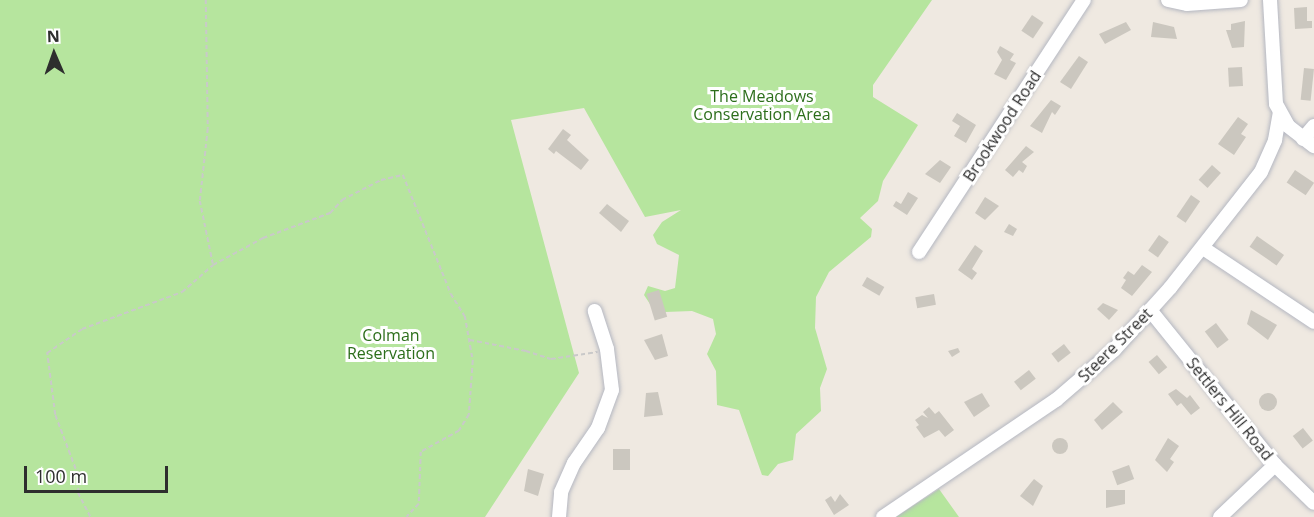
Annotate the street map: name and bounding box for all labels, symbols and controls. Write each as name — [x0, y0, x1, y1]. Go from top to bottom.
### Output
north arrow — [24, 24, 84, 84]
text: N — [46, 25, 60, 47]
street label: Brookwood Road — [959, 67, 1045, 185]
park label: The Meadows Conservation Area — [693, 86, 831, 124]
street label: Steere Street — [1074, 304, 1156, 386]
park label: Colman Reservation — [347, 325, 435, 363]
street label: Settlers Hill Road — [1183, 354, 1277, 464]
scale bar — [27, 454, 171, 492]
text: 100 m — [35, 464, 87, 488]

